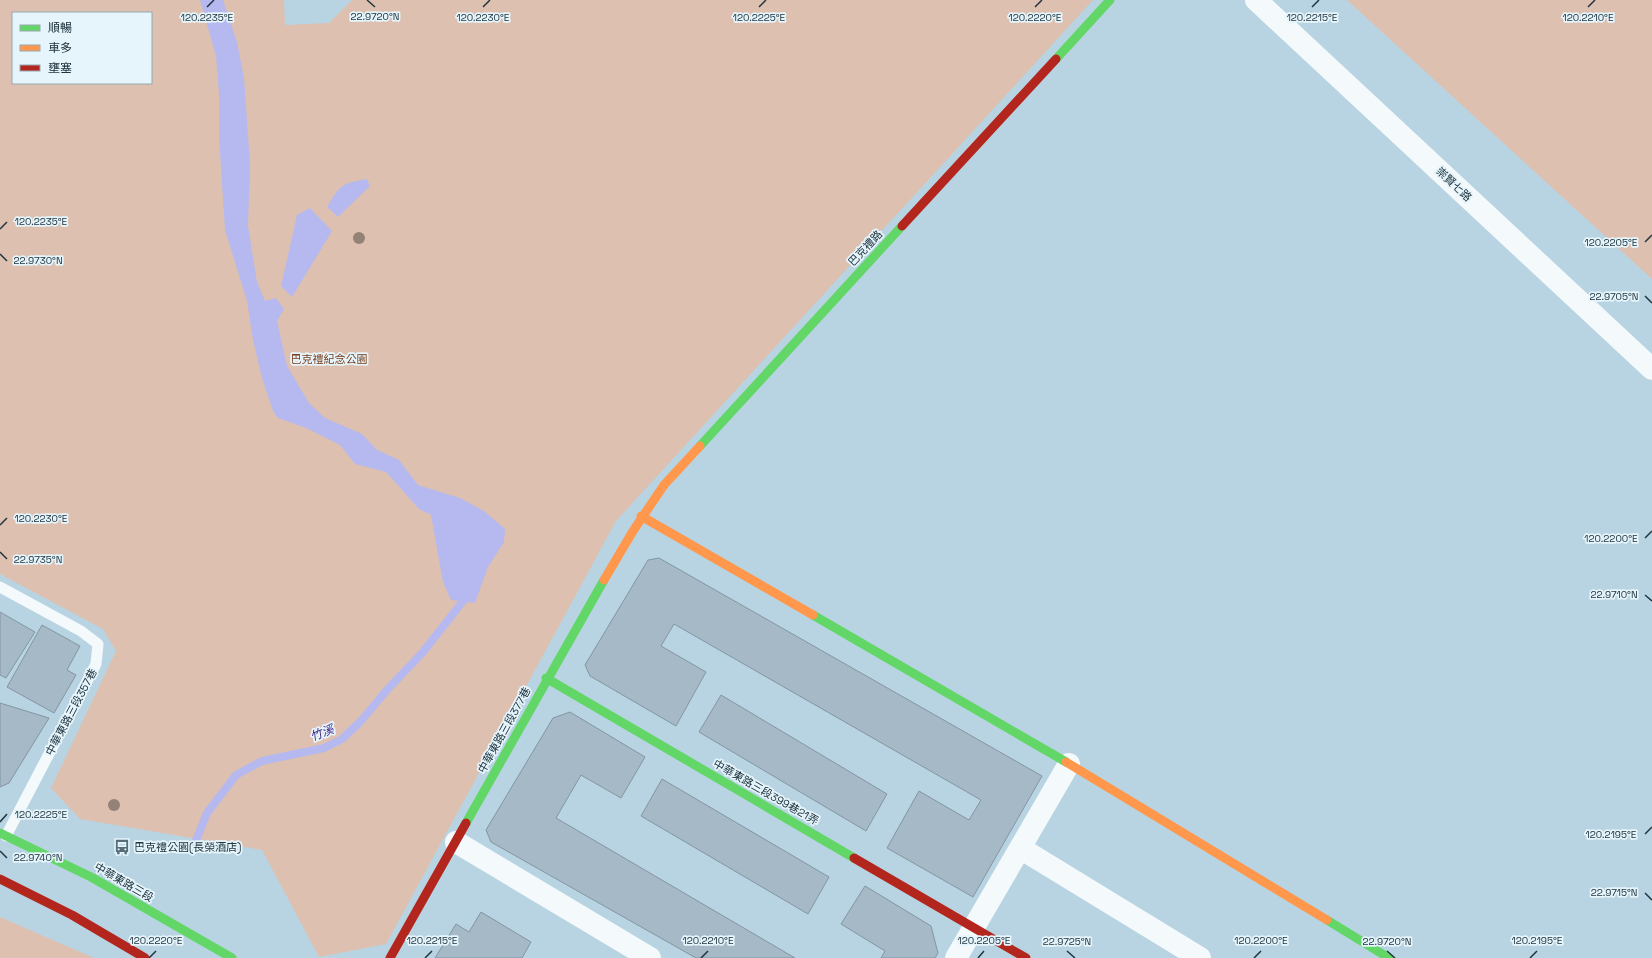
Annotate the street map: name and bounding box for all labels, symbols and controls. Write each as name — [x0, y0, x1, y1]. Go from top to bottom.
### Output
text: 22.9720°N — [351, 10, 399, 23]
text: 120.2235°E — [181, 11, 234, 24]
text: 120.2230°E — [457, 11, 510, 24]
text: 120.2225°E — [733, 11, 786, 24]
text: 120.2220°E — [1009, 11, 1062, 24]
text: 120.2215°E — [1287, 11, 1338, 24]
text: 120.2210°E — [1562, 11, 1614, 24]
legend — [12, 12, 152, 84]
text: 順暢 — [48, 20, 72, 36]
text: 車多 — [48, 40, 72, 56]
text: 壅塞 — [48, 60, 72, 76]
street label: 崇賢七路 — [1433, 164, 1475, 204]
text: 120.2235°E — [15, 215, 68, 228]
street label: 巴克禮路 — [845, 227, 885, 269]
text: 120.2205°E — [1585, 236, 1638, 249]
text: 22.9730°N — [13, 254, 63, 267]
text: 22.9705°N — [1590, 290, 1638, 303]
park label: 巴克禮紀念公園 — [291, 352, 368, 366]
text: 120.2230°E — [15, 512, 68, 525]
text: 120.2200°E — [1584, 532, 1638, 545]
text: 22.9735°N — [14, 553, 62, 566]
text: 22.9710°N — [1590, 588, 1638, 601]
street label: 中華東路三段357巷 — [42, 666, 100, 758]
street label: 中華東路三段377巷 — [475, 685, 533, 775]
water label: 竹溪 — [308, 721, 338, 745]
street label: 中華東路三段399巷21弄 — [711, 756, 821, 828]
text: 120.2225°E — [15, 808, 68, 821]
text: 120.2195°E — [1586, 828, 1637, 841]
bus stop icon: 巴克禮公園(長榮酒店) — [113, 838, 131, 856]
place label: 巴克禮公園(長榮酒店) — [134, 840, 241, 854]
text: 22.9740°N — [14, 851, 62, 864]
street label: 中華東路三段 — [92, 859, 156, 905]
text: 22.9715°N — [1591, 886, 1637, 899]
text: 120.2220°E — [130, 934, 183, 947]
text: 120.2215°E — [407, 934, 458, 947]
text: 120.2210°E — [682, 934, 734, 947]
text: 120.2205°E — [958, 934, 1011, 947]
text: 120.2200°E — [1234, 934, 1288, 947]
text: 120.2195°E — [1512, 934, 1563, 947]
text: 22.9725°N — [1043, 935, 1091, 948]
text: 22.9720°N — [1363, 935, 1411, 948]

